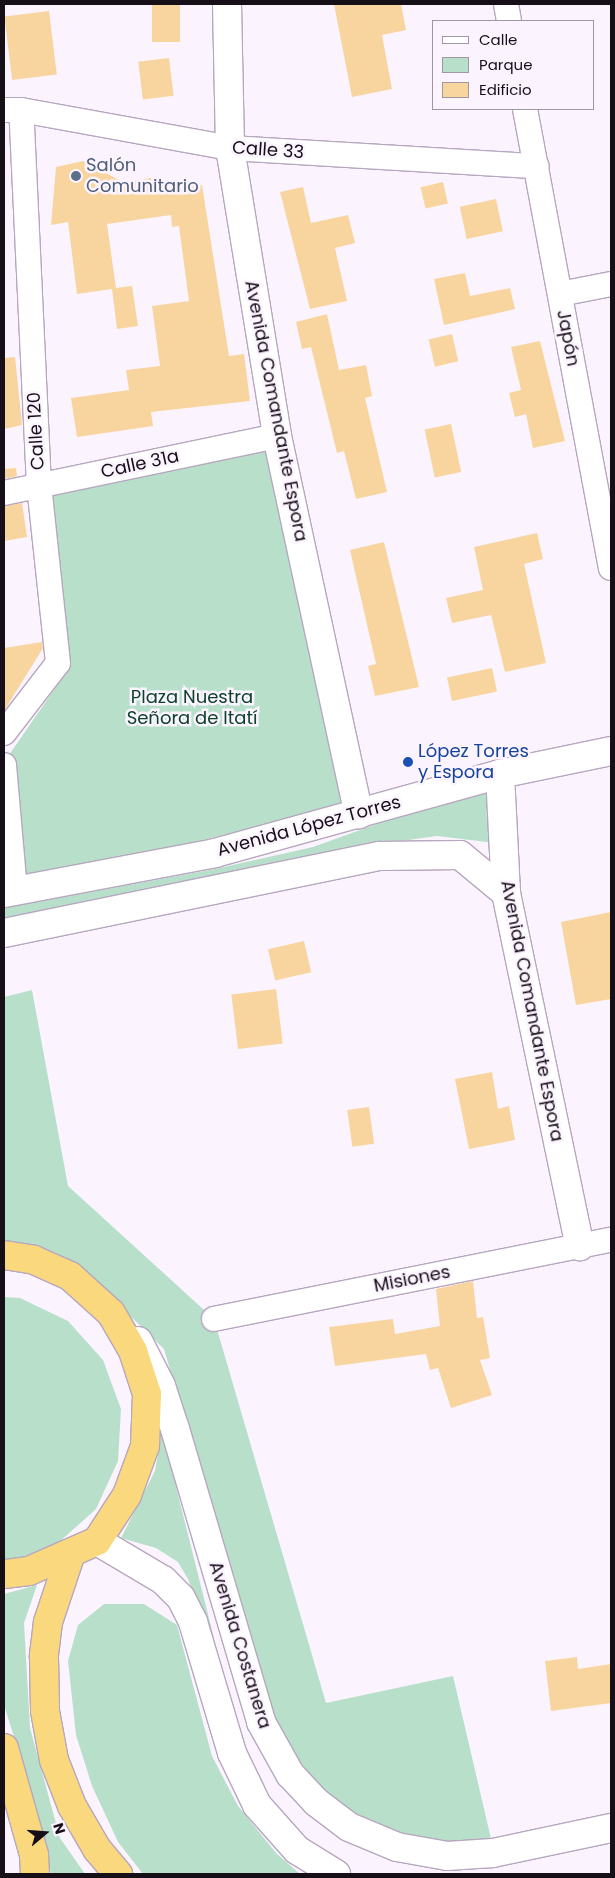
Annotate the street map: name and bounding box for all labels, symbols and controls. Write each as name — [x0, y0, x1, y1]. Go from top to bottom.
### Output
legend — [432, 20, 595, 110]
text: Calle — [479, 29, 517, 50]
text: Parque — [479, 54, 532, 75]
text: Edificio — [479, 79, 532, 100]
street label: Calle 33 — [231, 137, 305, 163]
place label: Salón Comunitario — [86, 155, 199, 198]
marker: Salón Comunitario — [70, 170, 82, 182]
street label: Avenida Comandante Espora — [240, 279, 312, 543]
street label: Japón — [552, 308, 584, 368]
street label: Calle 120 — [23, 391, 49, 471]
street label: Calle 31a — [99, 445, 181, 483]
park label: Plaza Nuestra Señora de Itatí — [127, 687, 257, 730]
place label: López Torres y Espora — [418, 741, 529, 784]
marker: López Torres y Espora — [402, 756, 414, 768]
street label: Avenida López Torres — [215, 791, 403, 861]
street label: Avenida Comandante Espora — [496, 879, 568, 1143]
street label: Misiones — [372, 1261, 452, 1297]
street label: Avenida Costanera — [204, 1559, 276, 1731]
north arrow — [20, 1808, 70, 1858]
text: N — [48, 1820, 70, 1836]

